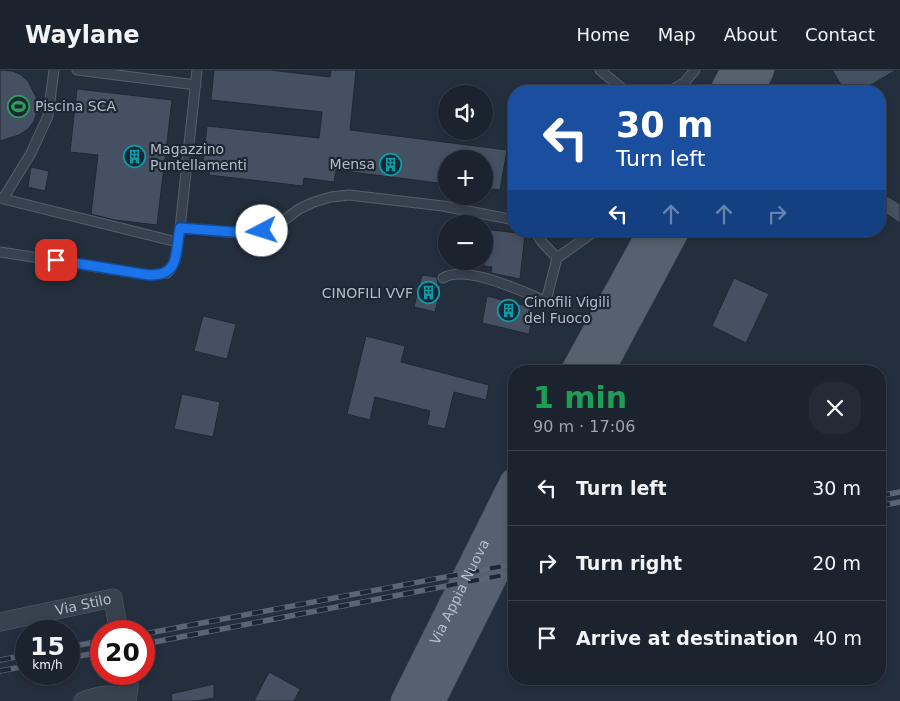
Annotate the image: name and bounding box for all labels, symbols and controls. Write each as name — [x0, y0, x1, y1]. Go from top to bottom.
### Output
text: Waylane — [25, 21, 140, 49]
text: Home — [577, 24, 630, 45]
text: Map — [658, 24, 696, 45]
text: About — [724, 24, 777, 45]
text: Contact — [805, 24, 875, 45]
map controls — [438, 85, 493, 270]
button: sound — [438, 85, 493, 140]
sports icon: Piscina SCA — [7, 94, 31, 118]
place label: Piscina SCA — [35, 98, 116, 114]
icon: left — [533, 105, 598, 170]
text: 30 m — [616, 105, 713, 145]
place label: Magazzino Puntellamenti — [150, 141, 247, 173]
building icon: Magazzino Puntellamenti — [122, 145, 146, 169]
text: Turn left — [616, 146, 705, 171]
button: + — [438, 150, 493, 205]
building icon: Mensa — [379, 152, 403, 176]
place label: Mensa — [330, 156, 375, 172]
icon: left — [604, 200, 632, 228]
icon: ahead — [657, 200, 685, 228]
icon: ahead — [710, 200, 738, 228]
icon: right — [763, 200, 791, 228]
position arrow — [235, 204, 287, 256]
button: − — [438, 215, 493, 270]
pin — [35, 239, 77, 281]
icon: arrive — [42, 246, 70, 274]
building icon: CINOFILI VVF — [417, 281, 441, 305]
place label: CINOFILI VVF — [322, 285, 413, 301]
place label: Cinofili Vigili del Fuoco — [524, 294, 610, 326]
building icon: Cinofili Vigili del Fuoco — [496, 298, 520, 322]
text: 1 min — [533, 380, 627, 415]
button: close — [809, 382, 861, 434]
text: 90 m · 17:06 — [533, 417, 635, 436]
icon: left — [533, 474, 561, 502]
text: Turn left — [576, 477, 667, 499]
text: 30 m — [812, 477, 861, 499]
street label: Via Appia Nuova — [427, 537, 492, 647]
icon: right — [533, 549, 561, 577]
text: Turn right — [576, 552, 682, 574]
text: 20 m — [812, 552, 861, 574]
street label: Via Stilo — [54, 591, 113, 618]
speed limit sign: 20 — [90, 620, 155, 685]
icon: arrive — [533, 624, 561, 652]
text: Arrive at destination — [576, 627, 798, 649]
text: 40 m — [813, 627, 862, 649]
text: 15 — [30, 632, 65, 661]
text: km/h — [32, 658, 63, 672]

